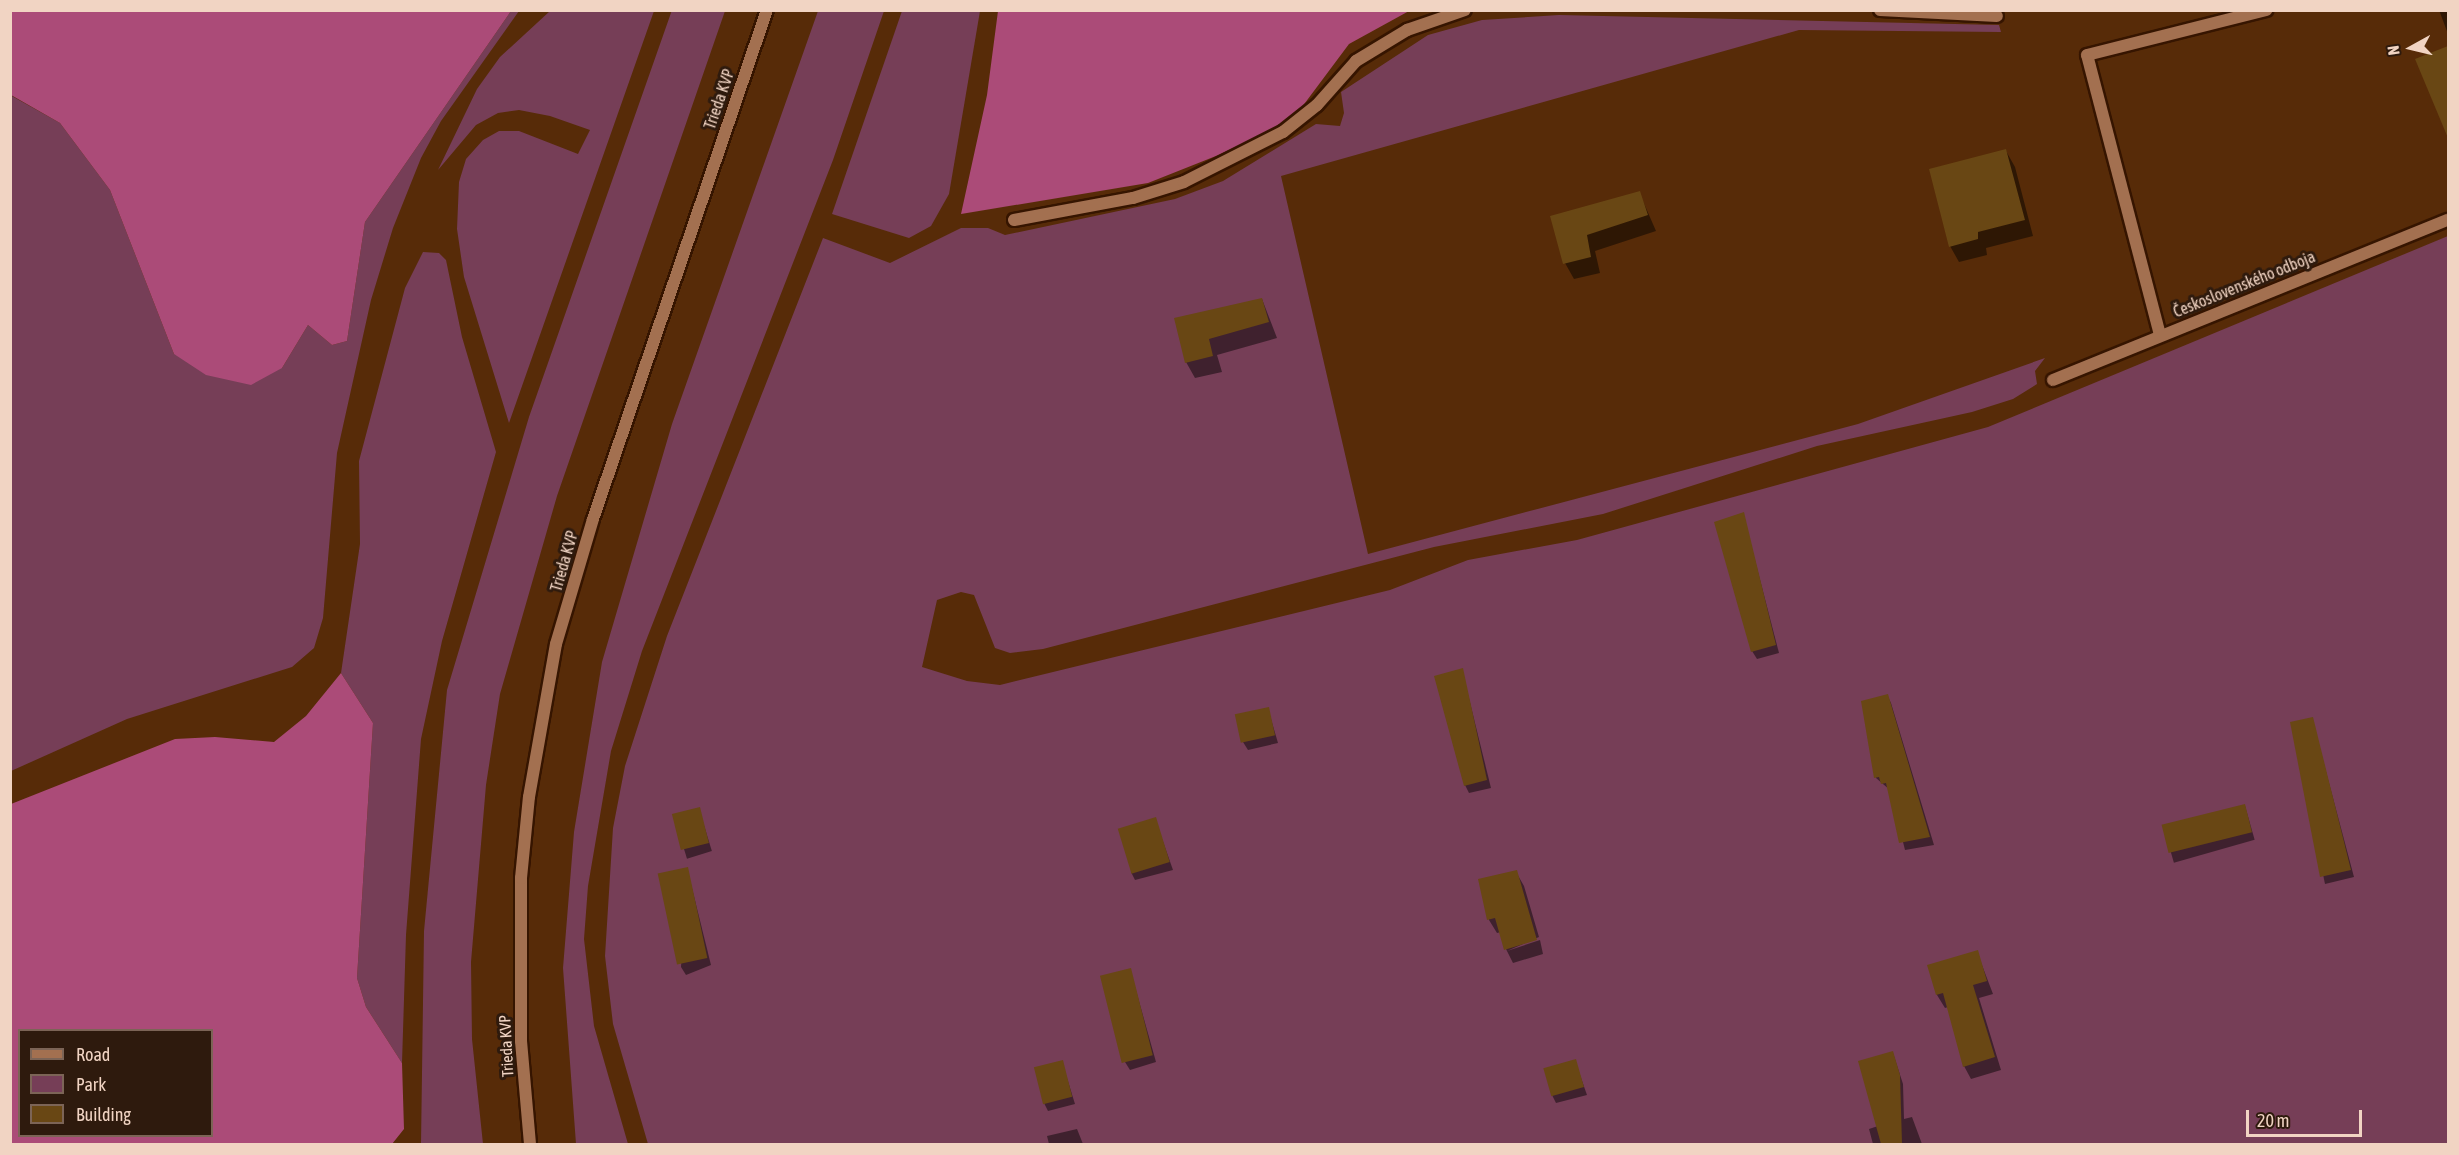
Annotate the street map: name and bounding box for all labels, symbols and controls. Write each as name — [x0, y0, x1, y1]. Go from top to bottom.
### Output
north arrow — [2381, 18, 2441, 78]
text: N — [2384, 45, 2403, 56]
street label: Trieda KVP — [700, 66, 738, 132]
street label: Československého odboja — [2170, 247, 2318, 321]
street label: Trieda KVP — [546, 528, 582, 594]
street label: Trieda KVP — [495, 1014, 517, 1078]
legend — [18, 1029, 213, 1137]
text: Road — [76, 1044, 110, 1065]
text: Park — [76, 1074, 106, 1095]
scale bar — [2249, 1098, 2364, 1136]
text: Building — [76, 1104, 131, 1125]
text: 20 m — [2257, 1110, 2289, 1131]

